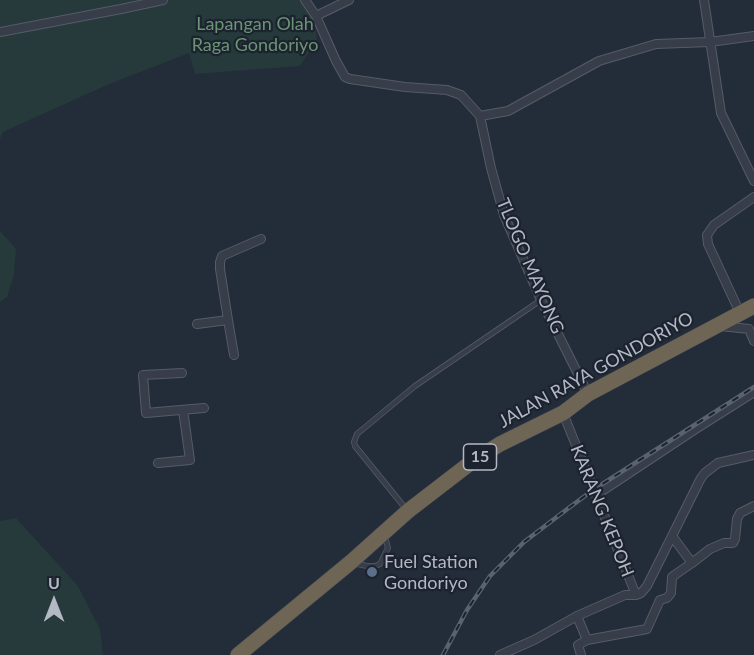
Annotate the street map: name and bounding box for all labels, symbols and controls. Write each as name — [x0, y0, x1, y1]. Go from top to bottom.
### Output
park label: Lapangan Olah Raga Gondoriyo — [192, 13, 318, 56]
street label: TLOGO MAYONG — [492, 195, 568, 337]
street label: JALAN RAYA GONDORIYO — [495, 307, 697, 433]
street label: KARANG KEPOH — [566, 442, 638, 580]
road number: 15 — [464, 444, 496, 470]
place label: Fuel Station Gondoriyo — [384, 551, 478, 594]
marker: Fuel Station Gondoriyo — [365, 565, 379, 579]
north arrow — [24, 571, 84, 631]
text: U — [48, 573, 60, 592]

